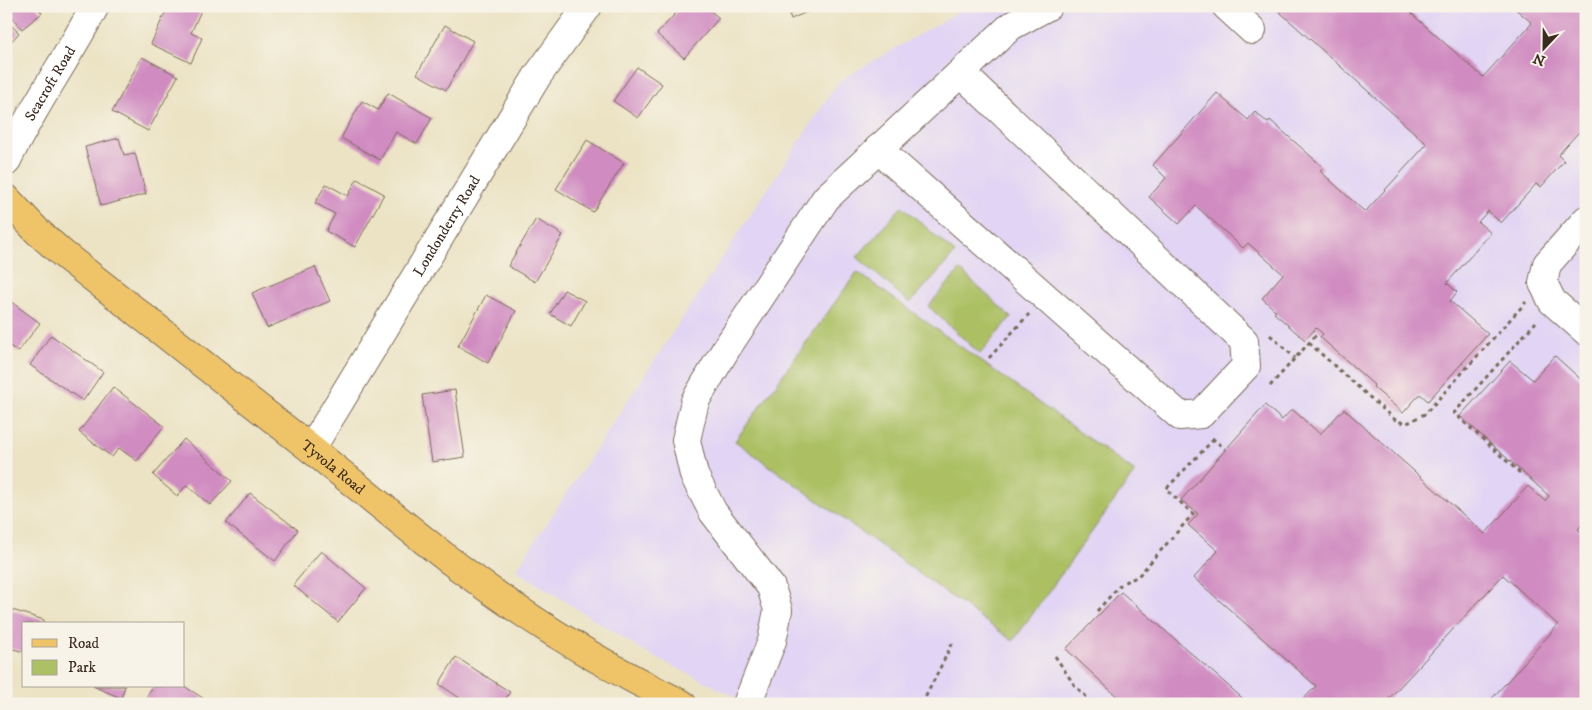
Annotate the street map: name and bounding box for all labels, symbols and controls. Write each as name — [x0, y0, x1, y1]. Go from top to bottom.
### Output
north arrow — [1520, 22, 1570, 72]
street label: Seacroft Road — [20, 42, 80, 124]
text: N — [1530, 48, 1548, 70]
street label: Londonderry Road — [409, 171, 485, 280]
street label: Tyvola Road — [297, 435, 369, 499]
legend — [22, 622, 185, 688]
text: Road — [68, 634, 100, 653]
text: Park — [68, 658, 97, 677]

